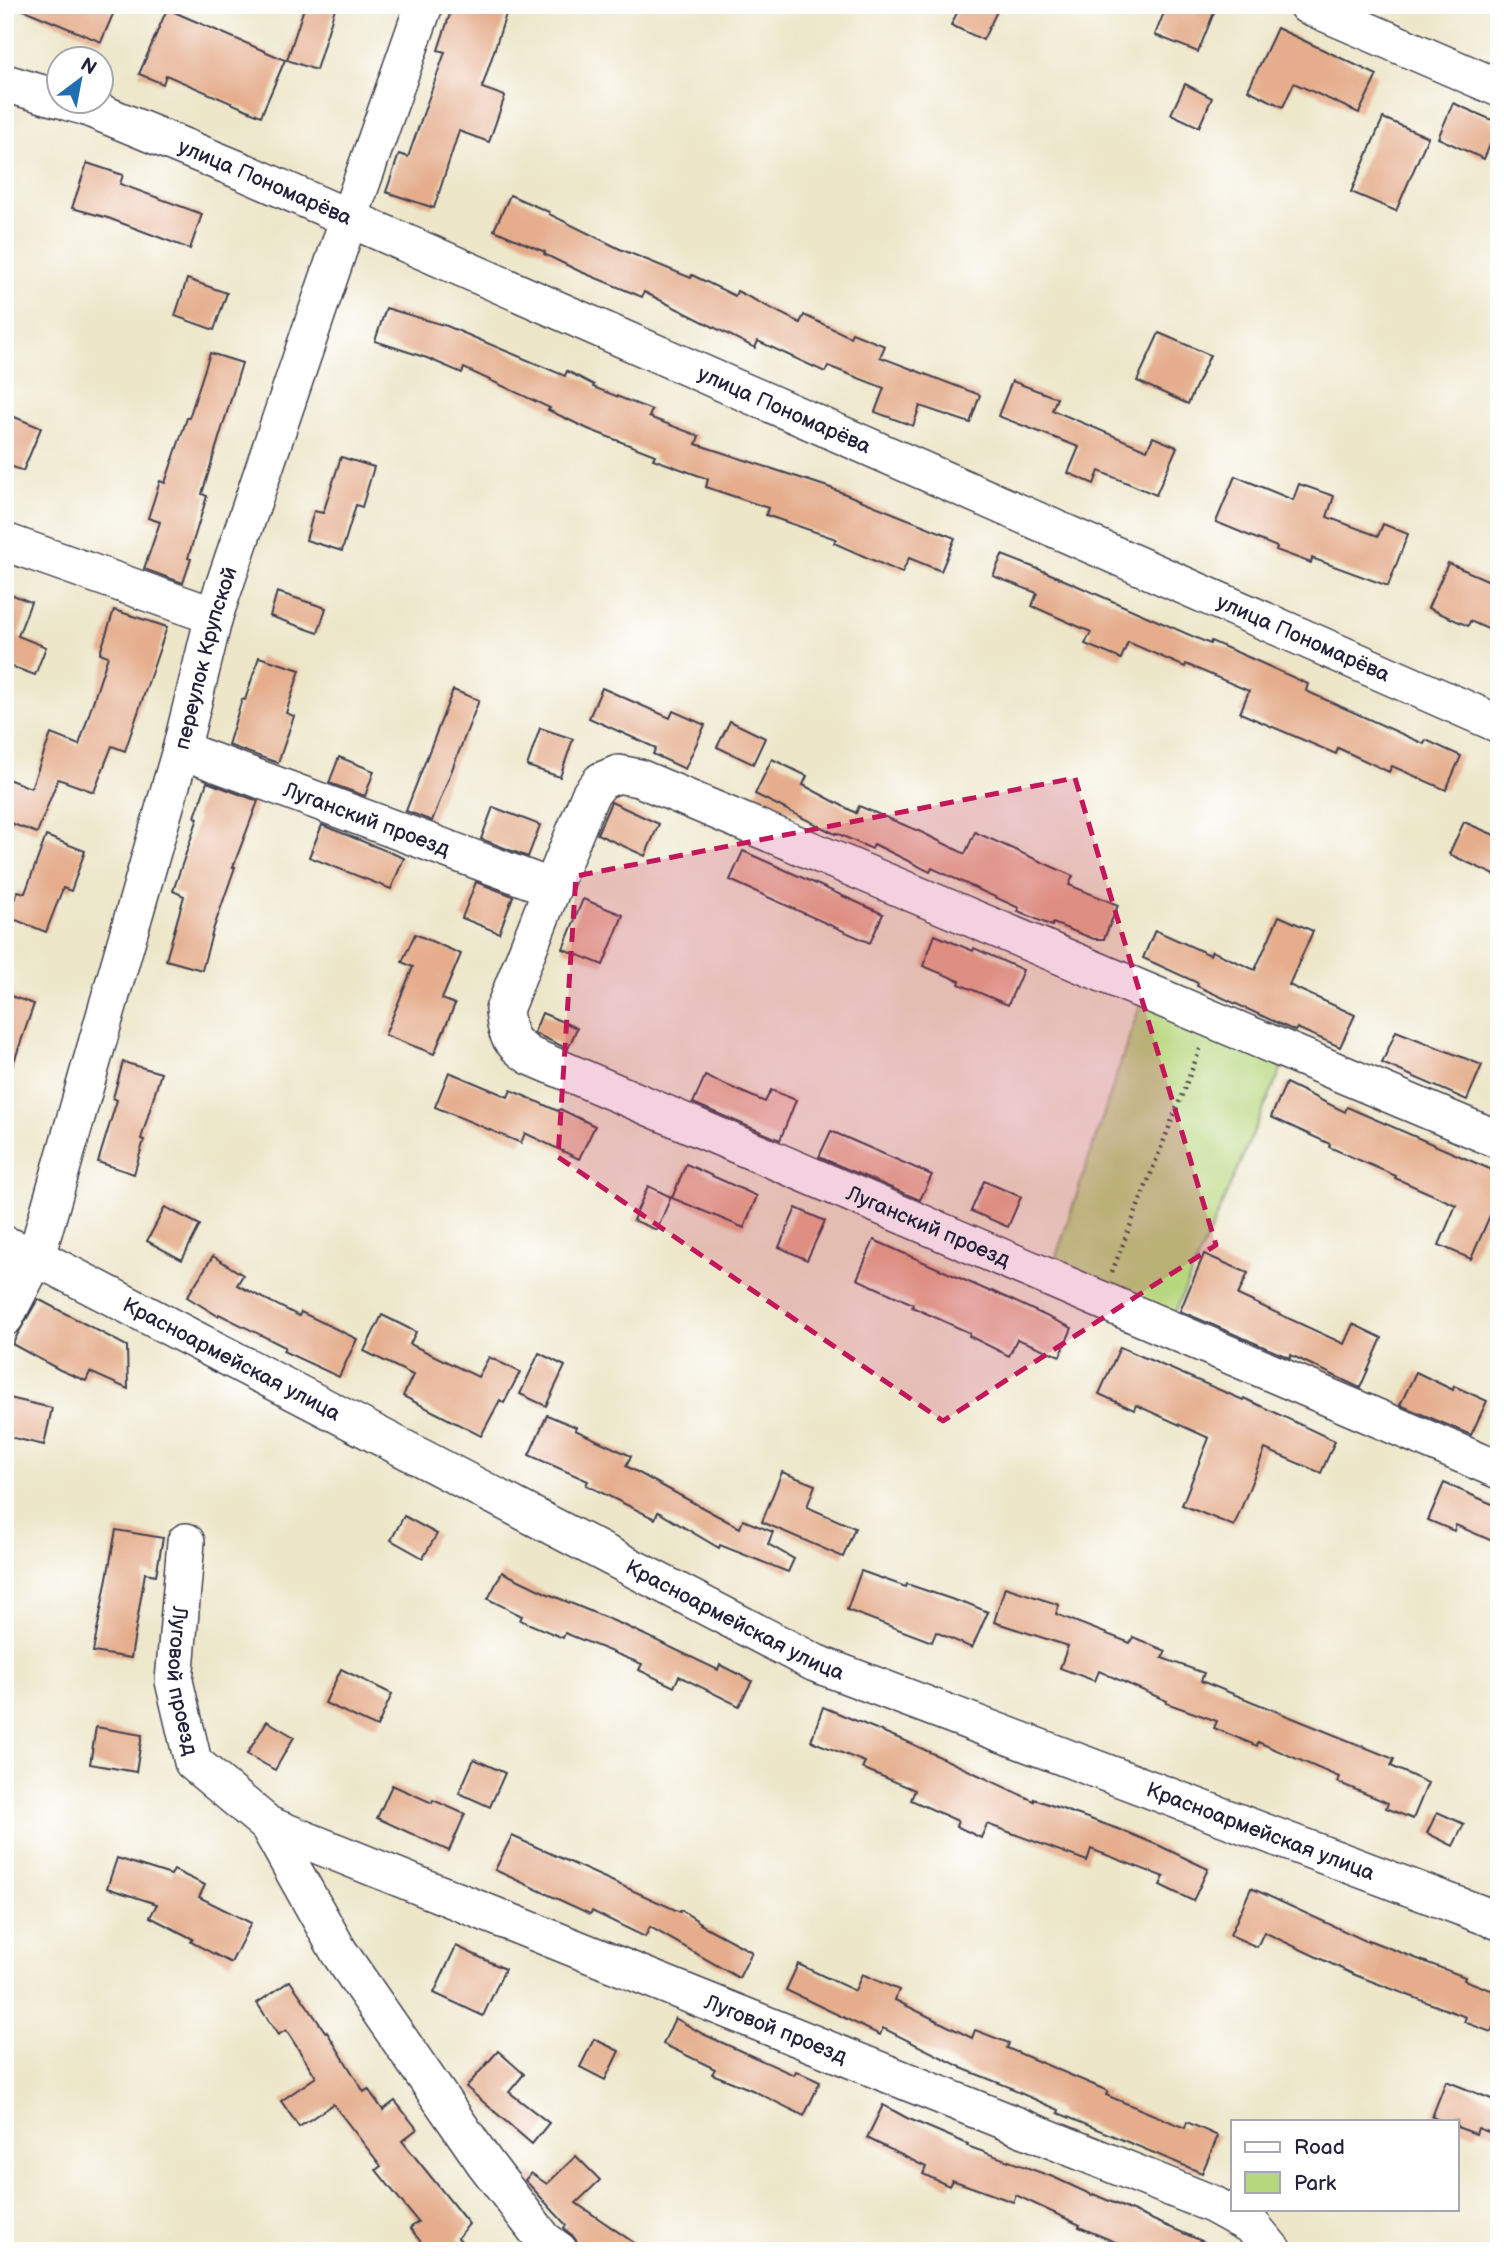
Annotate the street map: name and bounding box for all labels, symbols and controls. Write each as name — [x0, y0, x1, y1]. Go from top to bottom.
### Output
north arrow — [46, 46, 116, 116]
text: N — [76, 53, 100, 80]
street label: улица Пономарёва — [174, 134, 356, 231]
street label: улица Пономарёва — [694, 361, 875, 459]
street label: переулок Крупской — [170, 564, 243, 752]
street label: улица Пономарёва — [1213, 589, 1394, 688]
street label: Луганский проезд — [279, 777, 453, 862]
street label: Луганский проезд — [842, 1180, 1014, 1273]
street label: Красноармейская улица — [119, 1292, 345, 1427]
street label: Красноармейская улица — [621, 1555, 848, 1686]
street label: Луговой проезд — [161, 1604, 203, 1758]
street label: Красноармейская улица — [1143, 1777, 1379, 1886]
street label: Луговой проезд — [700, 1989, 851, 2069]
legend — [1231, 2120, 1458, 2210]
text: Road — [1294, 2135, 1345, 2160]
text: Park — [1294, 2171, 1337, 2196]

